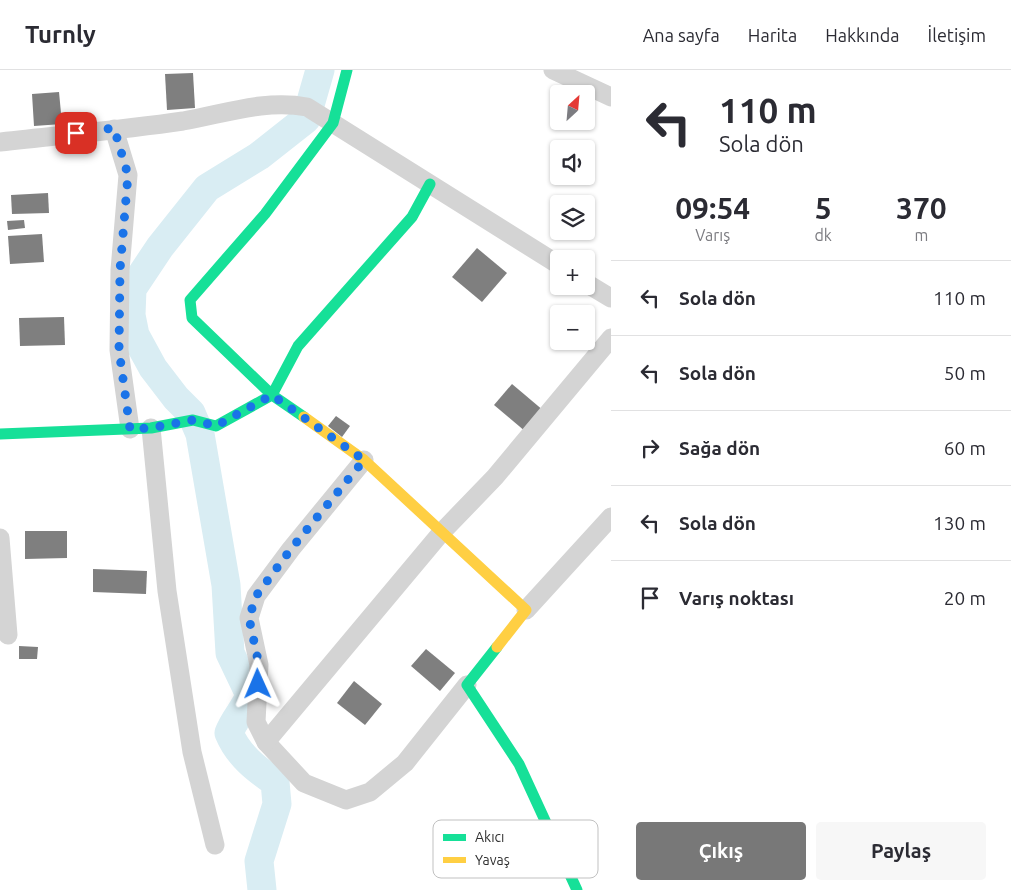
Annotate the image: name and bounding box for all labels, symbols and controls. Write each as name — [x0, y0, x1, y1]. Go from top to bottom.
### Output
text: Turnly — [25, 21, 96, 48]
text: Ana sayfa — [643, 25, 720, 45]
text: Harita — [748, 25, 797, 45]
text: Hakkında — [825, 25, 900, 45]
text: İletişim — [928, 25, 986, 45]
north arrow — [550, 85, 595, 130]
map controls — [550, 85, 595, 350]
icon: left — [636, 90, 701, 155]
text: 110 m — [719, 90, 817, 130]
pin — [55, 112, 97, 154]
icon: arrive — [62, 119, 90, 147]
text: Sola dön — [719, 131, 804, 156]
button: sound — [550, 140, 595, 185]
text: 09:54 — [675, 191, 750, 225]
text: 5 — [815, 191, 832, 225]
text: 370 — [896, 191, 947, 225]
button: layers — [550, 195, 595, 240]
text: Varış — [695, 226, 730, 244]
text: dk — [814, 226, 832, 244]
text: m — [915, 226, 928, 244]
button: + — [550, 250, 595, 295]
icon: left — [636, 284, 664, 312]
text: Sola dön — [679, 287, 756, 309]
text: 110 m — [933, 287, 986, 309]
button: − — [550, 305, 595, 350]
icon: left — [636, 359, 664, 387]
text: Sola dön — [679, 362, 756, 384]
text: 50 m — [944, 362, 986, 384]
icon: right — [636, 434, 664, 462]
text: Sağa dön — [679, 437, 760, 459]
text: 60 m — [944, 437, 986, 459]
icon: left — [636, 509, 664, 537]
text: Sola dön — [679, 512, 756, 534]
text: 130 m — [933, 512, 986, 534]
icon: arrive — [636, 584, 664, 612]
text: Varış noktası — [679, 587, 794, 609]
text: 20 m — [944, 587, 986, 609]
position arrow — [231, 657, 283, 709]
legend — [433, 820, 598, 878]
button: Çıkış — [636, 822, 806, 880]
button: Paylaş — [816, 822, 986, 880]
text: Akıcı — [475, 829, 504, 845]
text: Yavaş — [475, 852, 510, 868]

